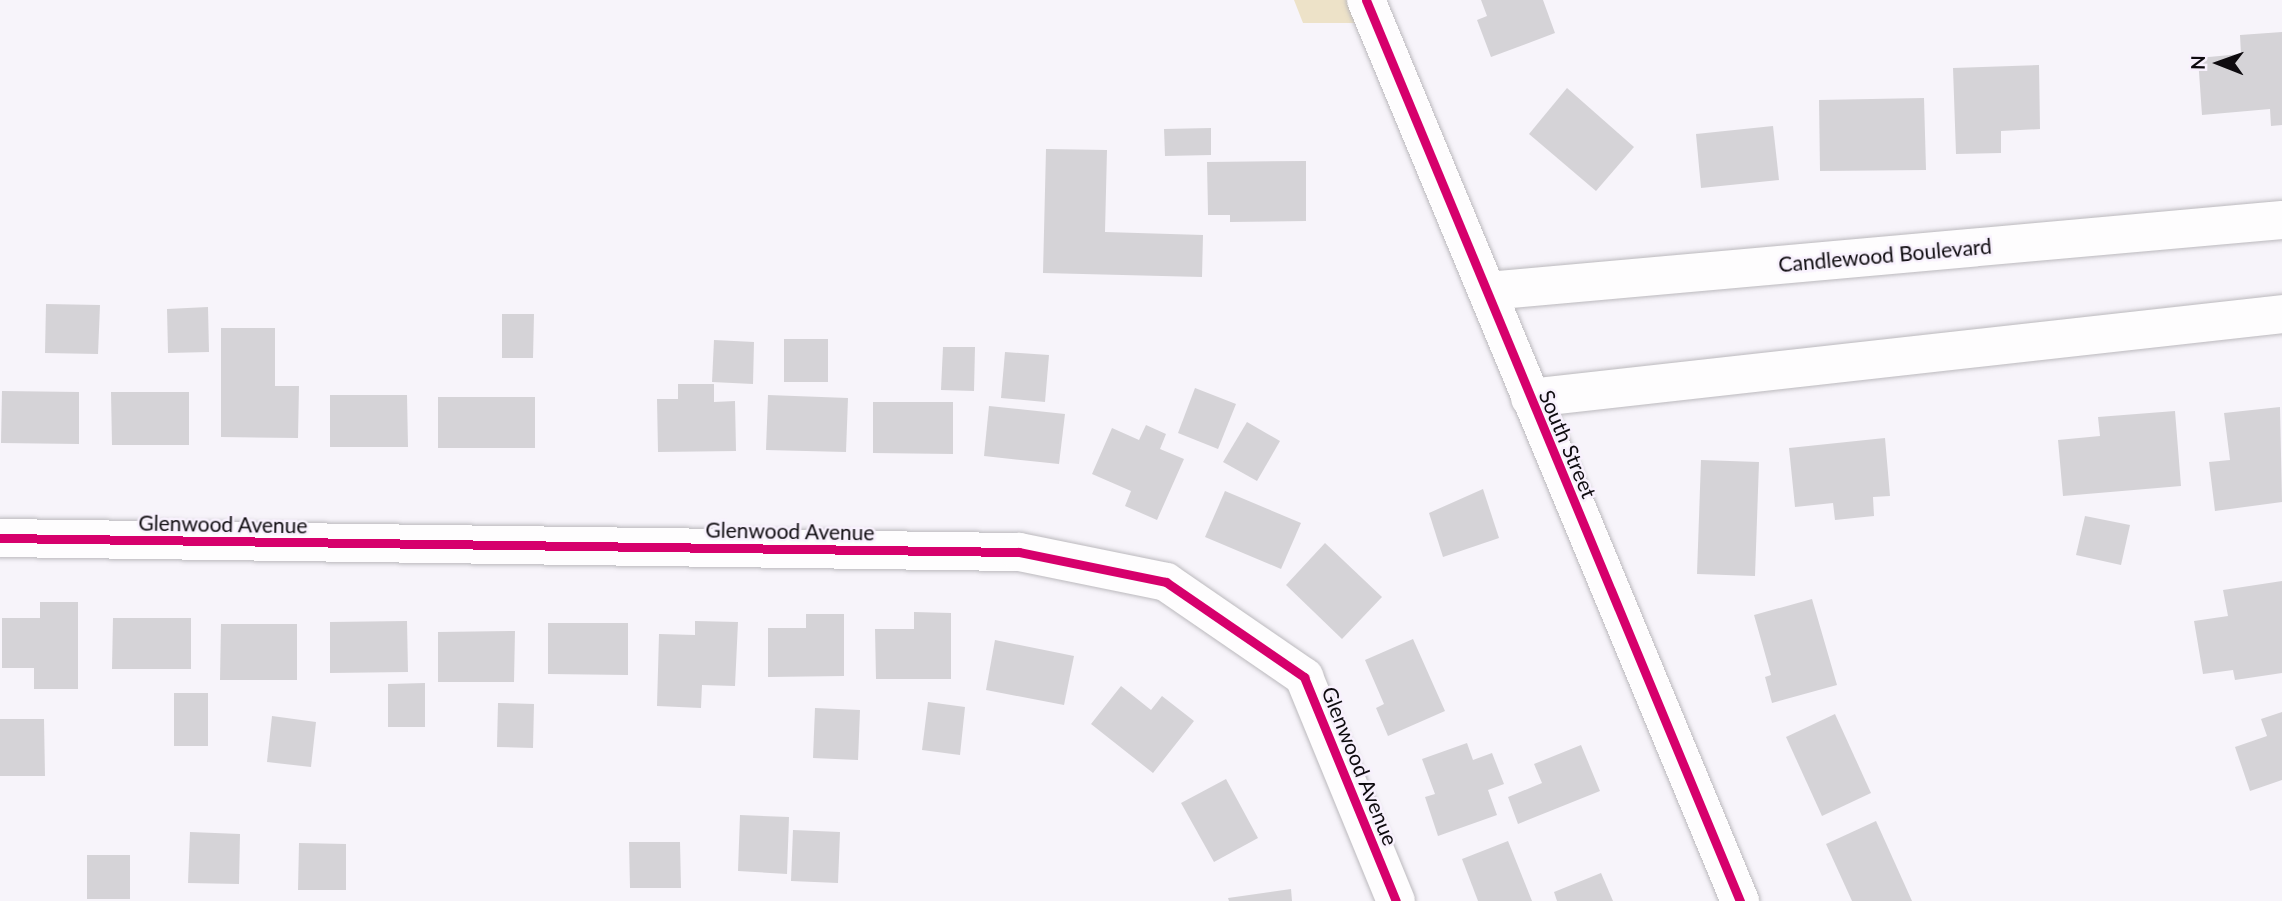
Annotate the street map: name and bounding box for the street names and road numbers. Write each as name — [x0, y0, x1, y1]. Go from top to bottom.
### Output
street label: Candlewood Boulevard — [1777, 233, 1993, 277]
street label: South Street — [1534, 386, 1602, 502]
street label: Glenwood Avenue — [138, 510, 308, 538]
street label: Glenwood Avenue — [705, 517, 875, 545]
street label: Glenwood Avenue — [1317, 683, 1403, 849]

